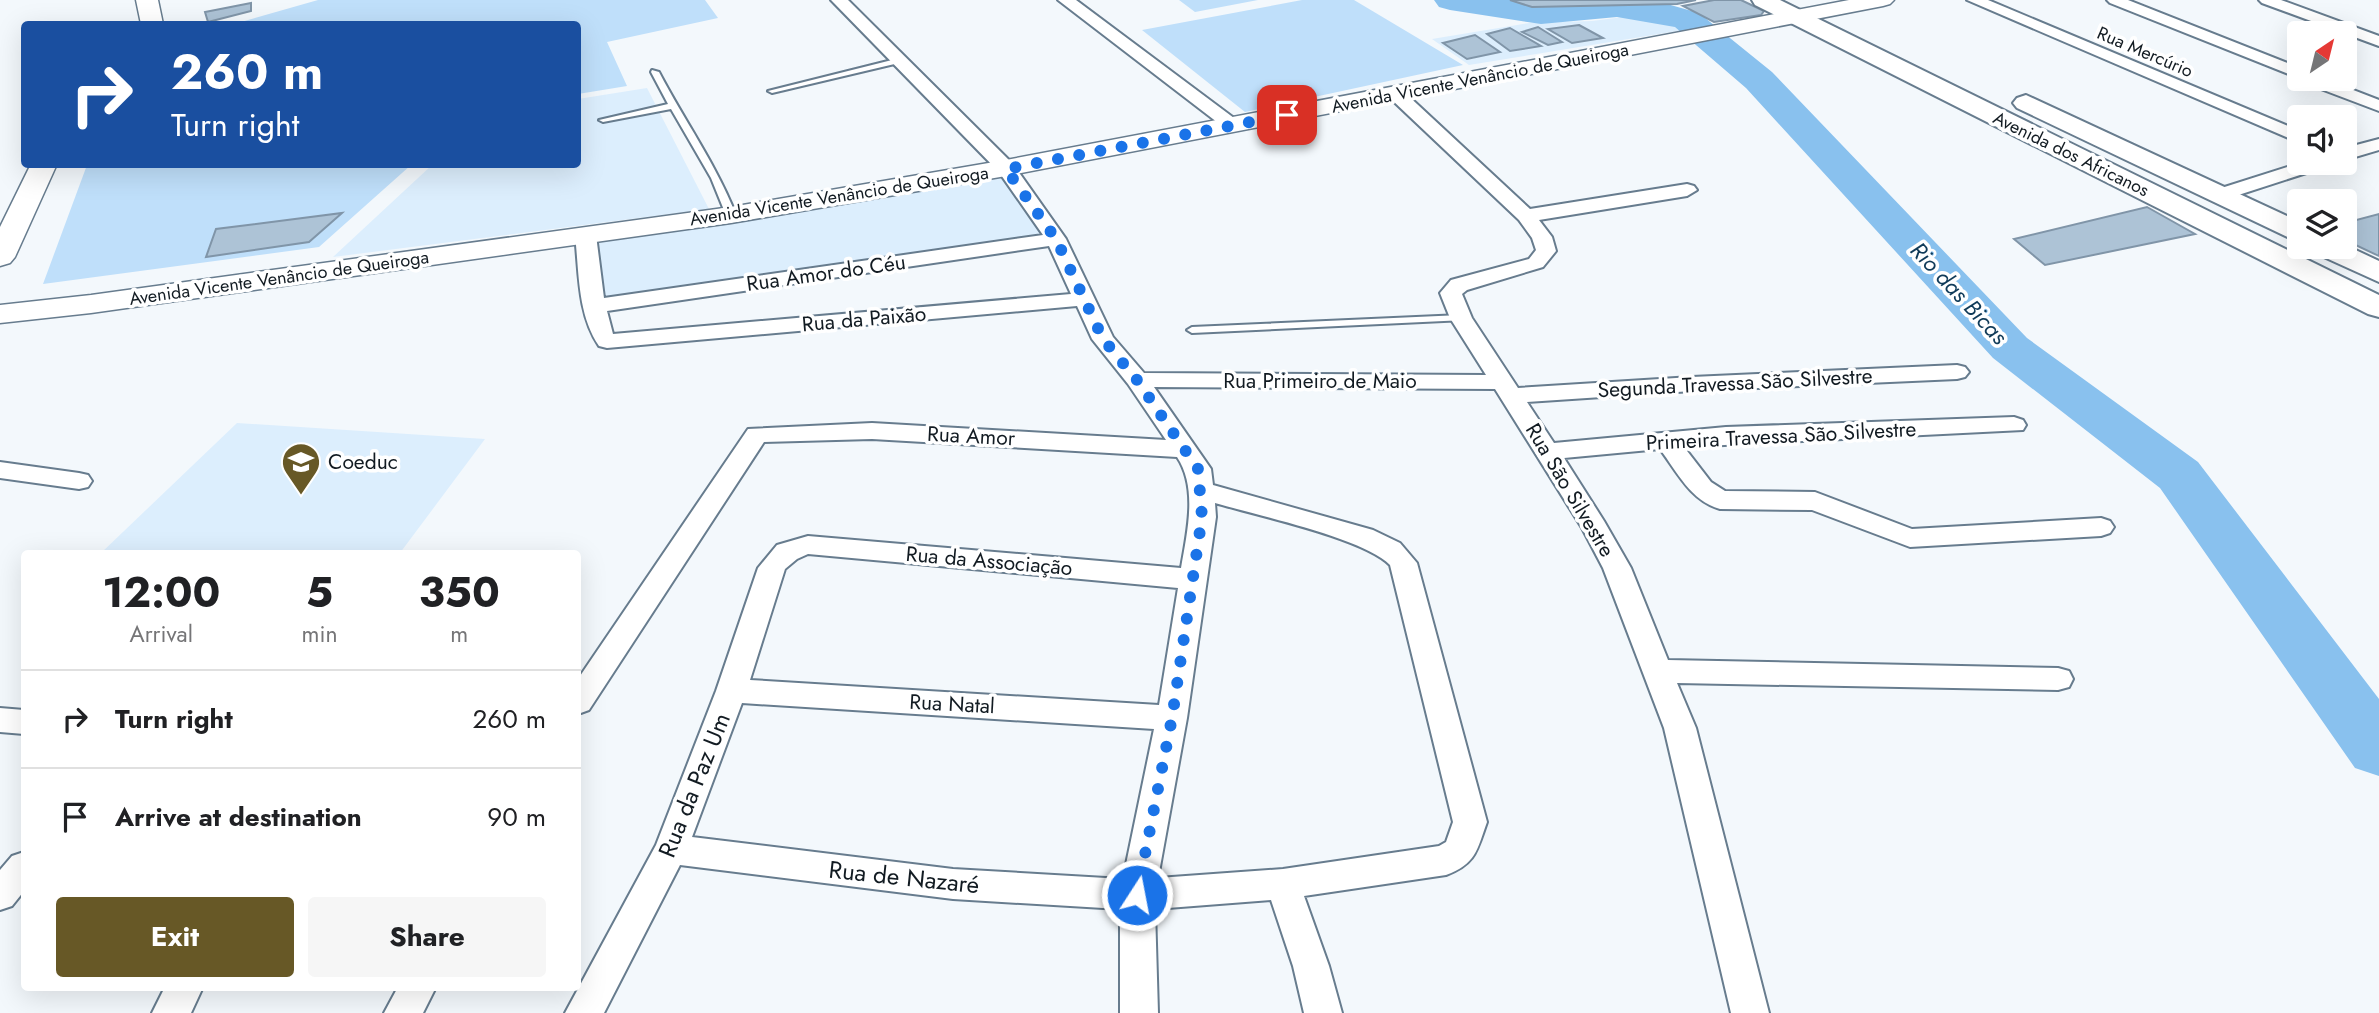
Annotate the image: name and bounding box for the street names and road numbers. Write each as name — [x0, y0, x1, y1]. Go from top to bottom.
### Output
street label: Rua Mercúrio — [2093, 20, 2197, 84]
street label: Avenida Vicente Venâncio de Queiroga — [1329, 36, 1631, 120]
street label: Avenida dos Africanos — [1989, 105, 2153, 203]
street label: Avenida Vicente Venâncio de Queiroga — [688, 160, 990, 232]
street label: Avenida Vicente Venâncio de Queiroga — [128, 244, 430, 312]
street label: Rua Amor do Céu — [745, 247, 907, 299]
street label: Rua da Paixão — [801, 299, 927, 339]
street label: Segunda Travessa São Silvestre — [1597, 361, 1873, 405]
street label: Rua Primeiro de Maio — [1223, 366, 1417, 396]
street label: Primeira Travessa São Silvestre — [1645, 414, 1917, 458]
street label: Rua São Silvestre — [1518, 417, 1622, 563]
street label: Rua Amor — [926, 419, 1017, 453]
street label: Rua da Associação — [904, 539, 1074, 583]
street label: Rua Natal — [909, 687, 995, 721]
street label: Rua da Paz Um — [649, 707, 739, 863]
street label: Rua de Nazaré — [827, 852, 981, 902]

